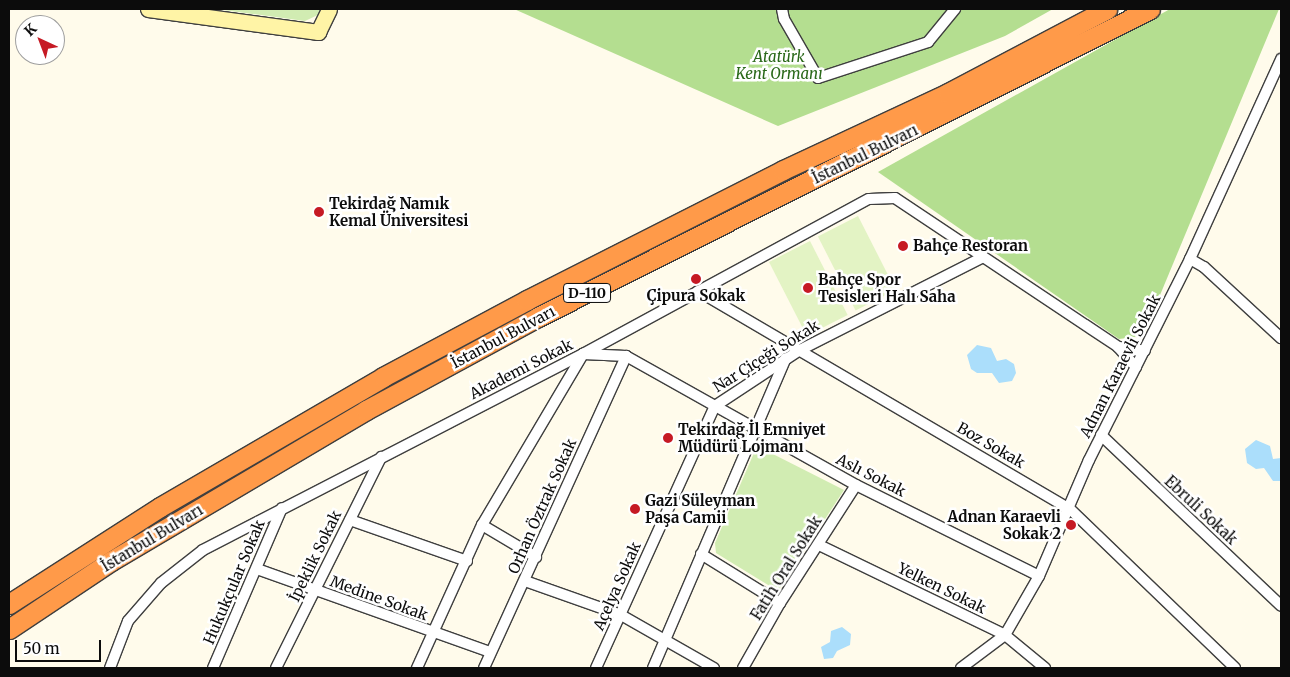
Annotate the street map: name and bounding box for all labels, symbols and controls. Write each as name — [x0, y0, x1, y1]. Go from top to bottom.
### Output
north arrow — [15, 15, 65, 65]
text: K — [20, 20, 40, 40]
park label: Atatürk Kent Ormanı — [735, 47, 823, 82]
street label: İstanbul Bulvarı — [809, 121, 921, 187]
place label: Tekirdağ Namık Kemal Üniversitesi — [329, 194, 468, 229]
marker: Tekirdağ Namık Kemal Üniversitesi — [313, 206, 325, 218]
place label: Bahçe Restoran — [913, 237, 1028, 255]
marker: Bahçe Restoran — [897, 240, 909, 252]
place label: Bahçe Spor Tesisleri Halı Saha — [818, 270, 956, 305]
marker: Çipura Sokak — [690, 273, 702, 285]
road number: D-110 — [562, 282, 612, 304]
marker: Bahçe Spor Tesisleri Halı Saha — [802, 282, 814, 294]
place label: Çipura Sokak — [647, 287, 745, 305]
street label: Adnan Karaevli Sokak — [1076, 291, 1164, 441]
street label: İstanbul Bulvarı — [448, 302, 558, 372]
street label: Nar Çiçeği Sokak — [710, 316, 822, 396]
street label: Akademi Sokak — [466, 335, 576, 403]
street label: Boz Sokak — [954, 418, 1028, 472]
place label: Tekirdağ İl Emniyet Müdürü Lojmanı — [678, 420, 826, 455]
marker: Tekirdağ İl Emniyet Müdürü Lojmanı — [662, 432, 674, 444]
street label: Orhan Öztrak Sokak — [504, 436, 580, 576]
street label: Aslı Sokak — [833, 450, 909, 500]
street label: Ebruli Sokak — [1161, 472, 1241, 548]
place label: Gazi Süleyman Paşa Camii — [645, 491, 755, 526]
street label: İstanbul Bulvarı — [98, 501, 206, 575]
marker: Gazi Süleyman Paşa Camii — [629, 503, 641, 515]
street label: İpeklik Sokak — [285, 507, 345, 605]
place label: Adnan Karaevli Sokak 2 — [948, 507, 1061, 542]
street label: Fatih Oral Sokak — [747, 513, 825, 623]
street label: Hukukçular Sokak — [200, 517, 268, 647]
marker: Adnan Karaevli Sokak 2 — [1065, 519, 1077, 531]
street label: Açelya Sokak — [589, 539, 645, 633]
street label: Yelken Sokak — [895, 559, 989, 617]
street label: Medine Sokak — [328, 572, 430, 624]
scale bar — [18, 630, 104, 662]
text: 50 m — [23, 639, 60, 658]

